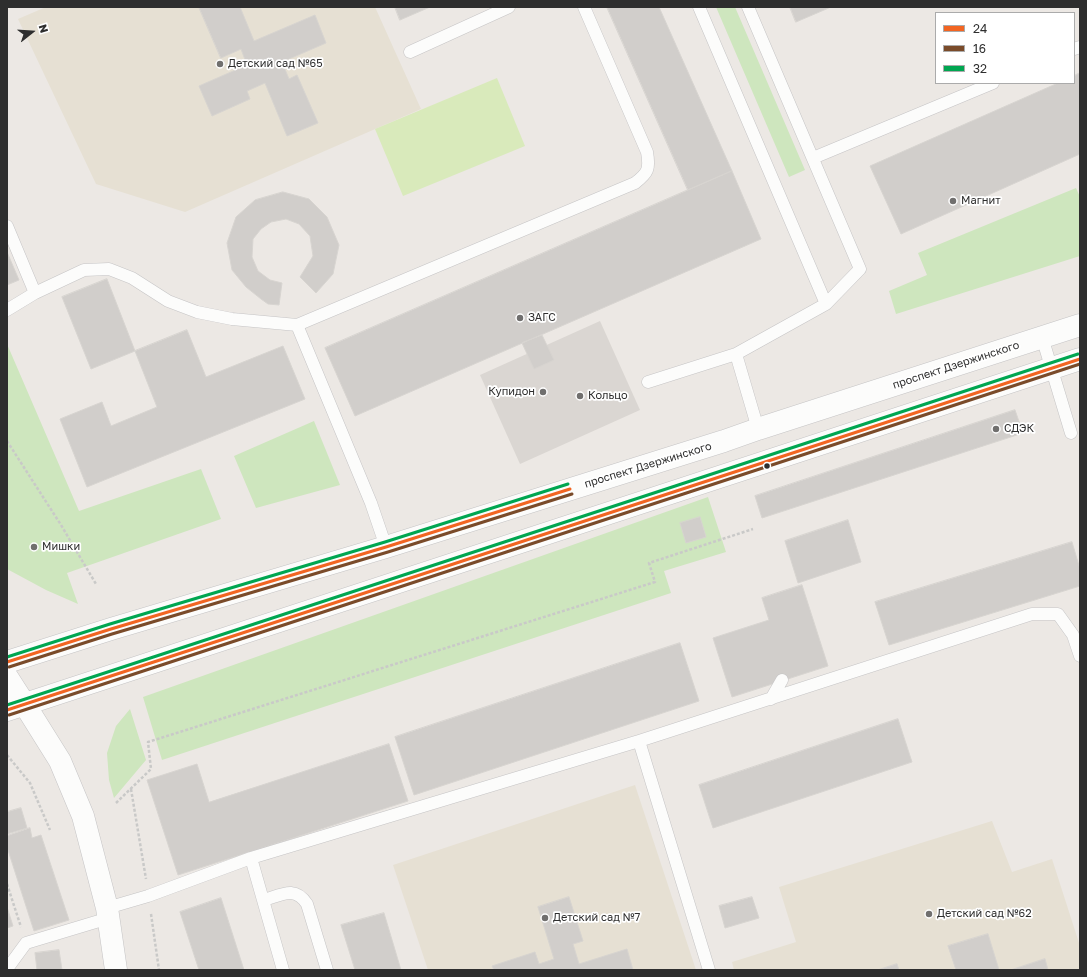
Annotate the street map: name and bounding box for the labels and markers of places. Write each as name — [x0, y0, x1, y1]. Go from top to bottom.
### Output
place label: Детский сад №65 — [228, 57, 323, 71]
marker: Детский сад №65 — [215, 59, 225, 69]
place label: Магнит — [961, 194, 1001, 208]
marker: Магнит — [948, 196, 958, 206]
place label: ЗАГС — [528, 311, 556, 325]
marker: ЗАГС — [515, 313, 525, 323]
place label: Купидон — [488, 385, 535, 399]
marker: Купидон — [538, 387, 548, 397]
place label: Кольцо — [588, 389, 628, 403]
marker: Кольцо — [575, 391, 585, 401]
place label: СДЭК — [1004, 422, 1034, 436]
marker: СДЭК — [991, 424, 1001, 434]
unlabelled marker — [762, 461, 772, 471]
place label: Мишки — [42, 540, 80, 554]
marker: Мишки — [29, 542, 39, 552]
place label: Детский сад №62 — [937, 907, 1032, 921]
marker: Детский сад №62 — [924, 909, 934, 919]
place label: Детский сад №7 — [553, 911, 640, 925]
marker: Детский сад №7 — [540, 913, 550, 923]

